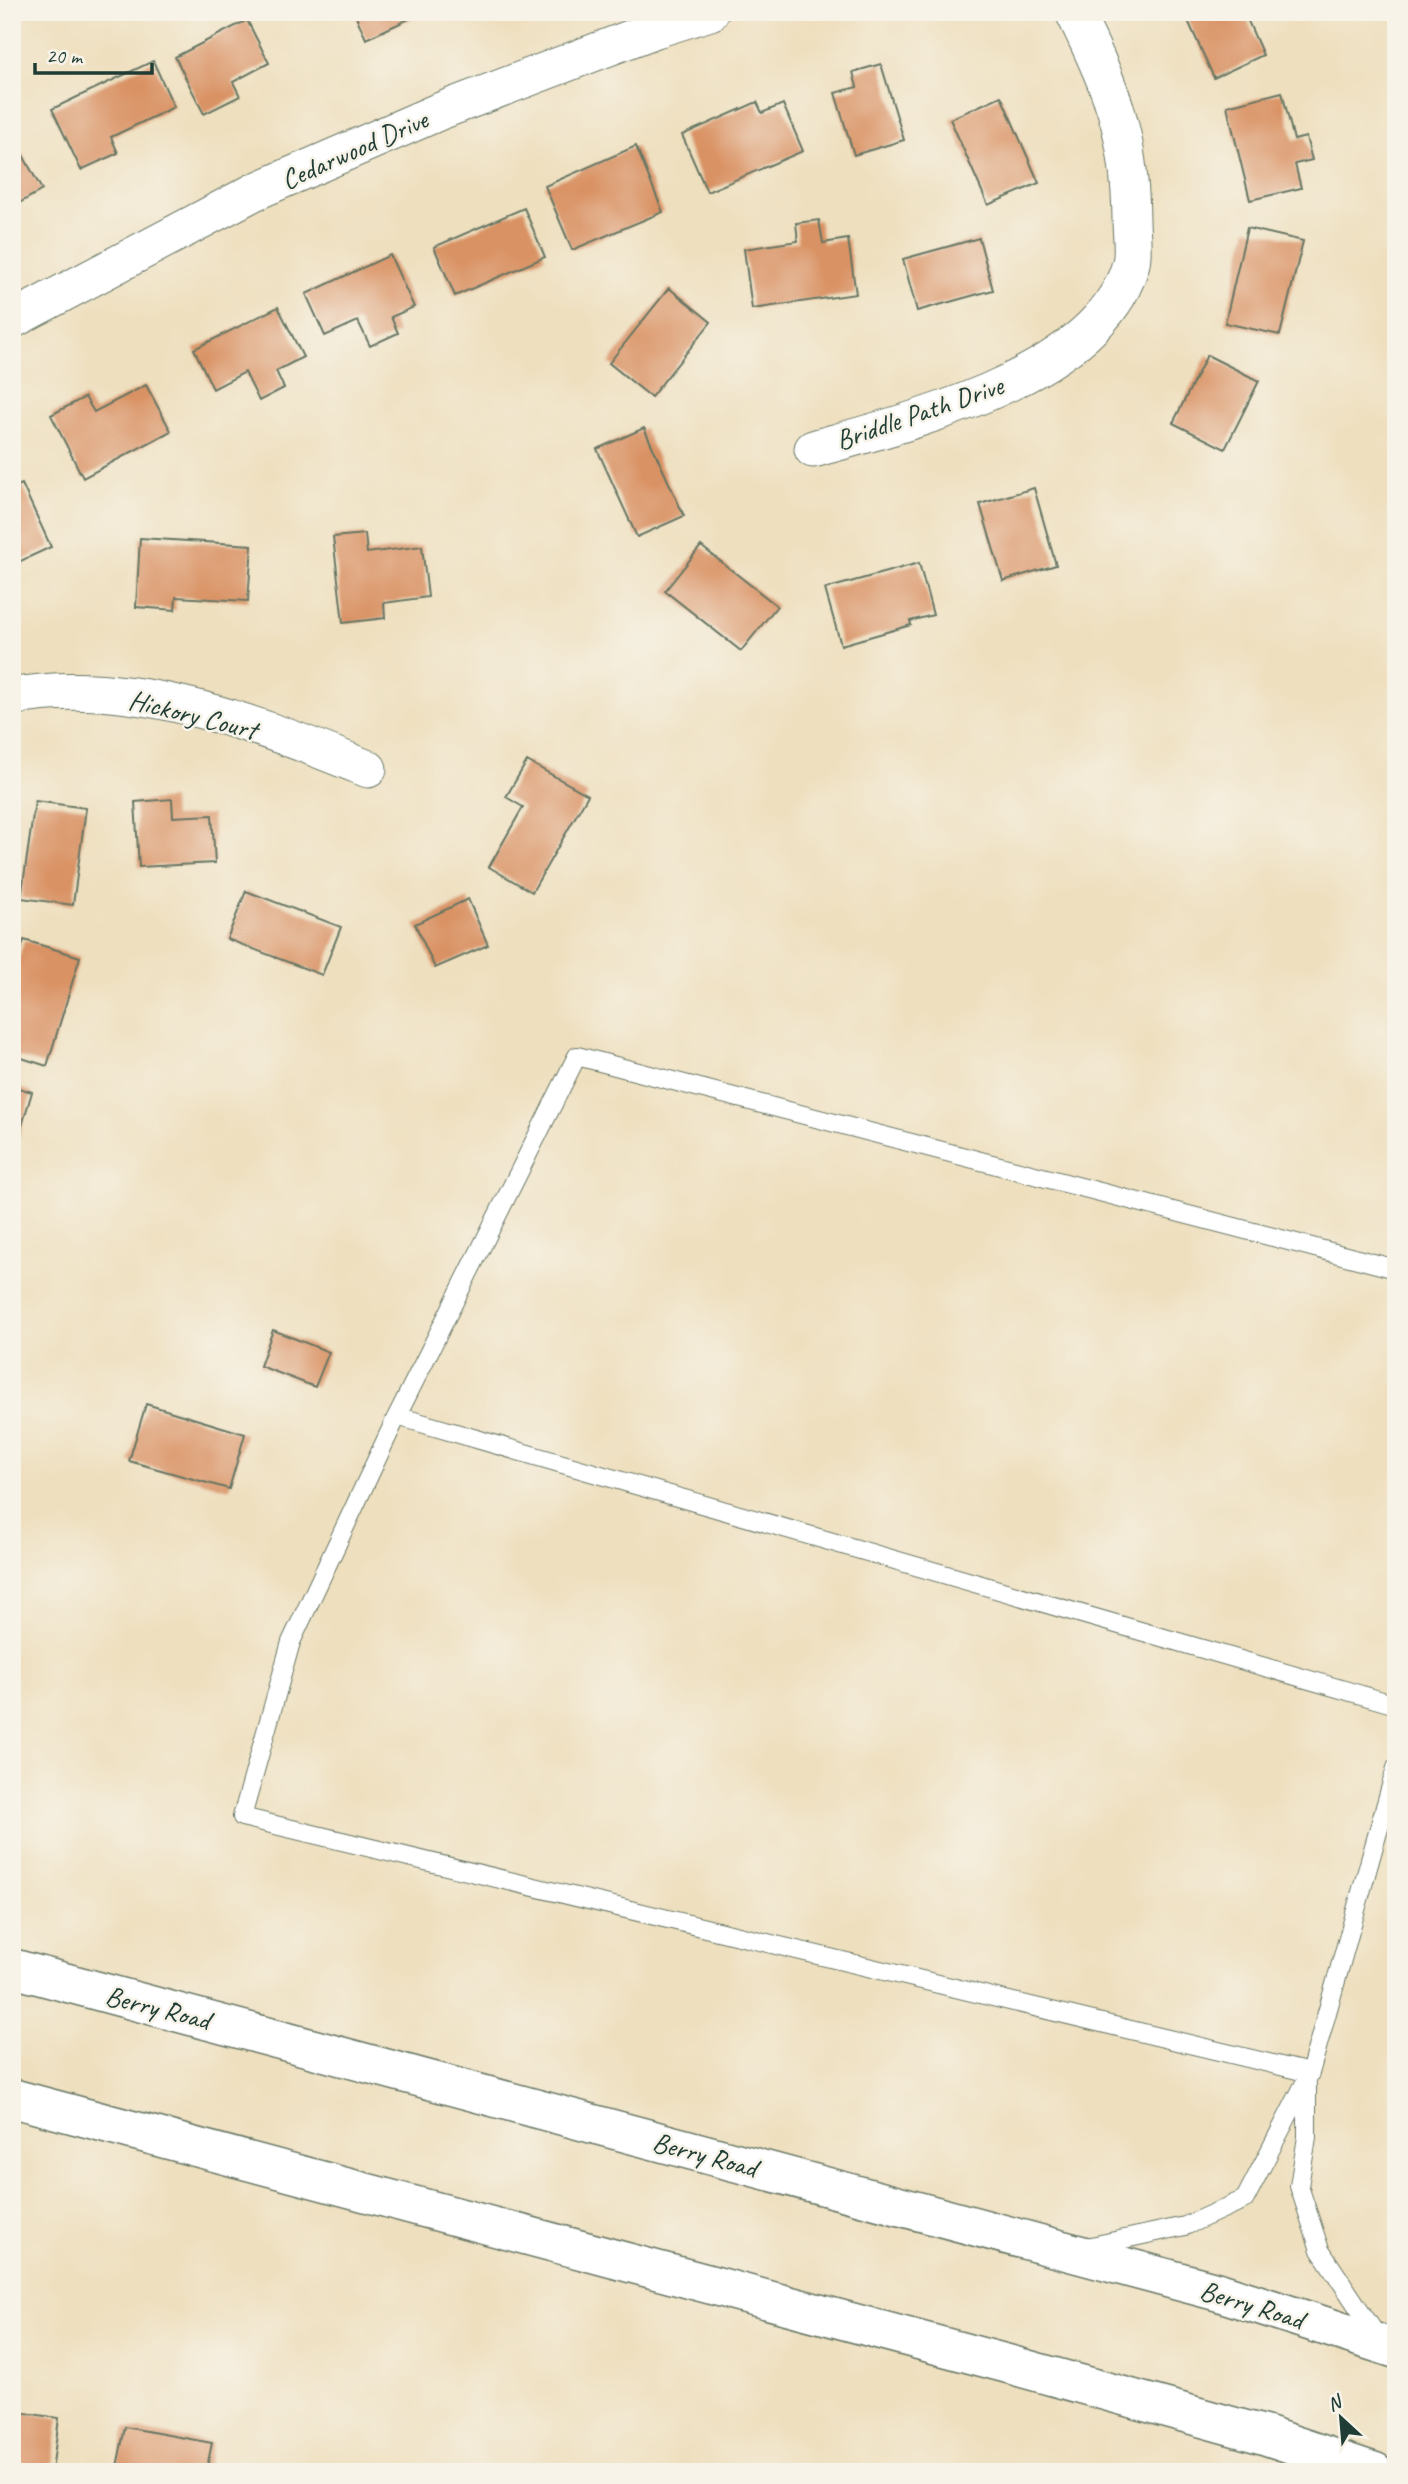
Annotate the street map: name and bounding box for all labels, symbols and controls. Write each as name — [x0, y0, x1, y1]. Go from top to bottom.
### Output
scale bar — [35, 32, 152, 76]
text: 20 m — [46, 43, 84, 69]
street label: Cedarwood Drive — [276, 101, 435, 197]
street label: Briddle Path Drive — [831, 367, 1009, 457]
street label: Hickory Court — [125, 682, 264, 748]
street label: Berry Road — [102, 1978, 218, 2038]
street label: Berry Road — [649, 2124, 765, 2186]
street label: Berry Road — [1196, 2272, 1312, 2338]
north arrow — [1306, 2382, 1376, 2452]
text: N — [1323, 2389, 1347, 2417]

